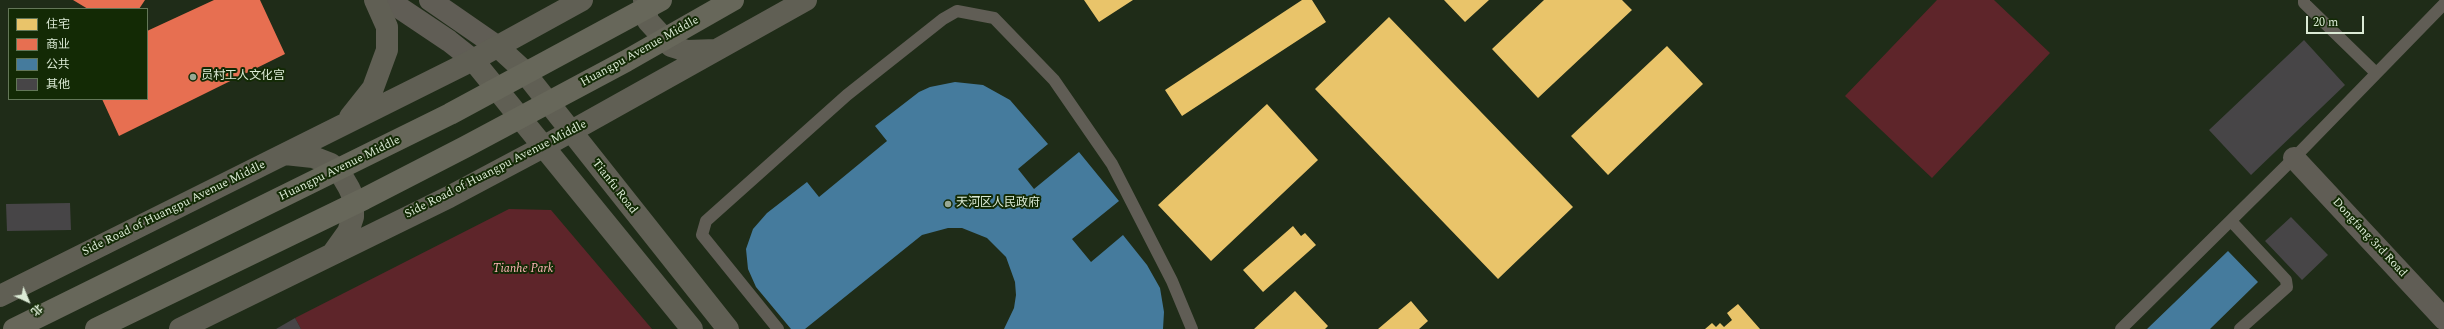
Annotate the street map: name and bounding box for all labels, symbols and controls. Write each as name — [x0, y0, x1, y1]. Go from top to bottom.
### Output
legend — [8, 8, 148, 100]
scale bar — [2308, 8, 2366, 34]
text: 20 m — [2313, 13, 2338, 32]
street label: Huangpu Avenue Middle — [578, 14, 702, 90]
text: 住宅 — [46, 15, 70, 34]
text: 商业 — [46, 35, 70, 54]
text: 公共 — [46, 55, 70, 74]
place label: 员村工人文化宫 — [201, 70, 285, 84]
marker: 员村工人文化宫 — [188, 72, 198, 82]
text: 其他 — [46, 75, 70, 94]
street label: Side Road of Huangpu Avenue Middle — [403, 118, 589, 222]
street label: Huangpu Avenue Middle — [277, 133, 403, 205]
street label: Tianfu Road — [588, 157, 640, 217]
street label: Side Road of Huangpu Avenue Middle — [80, 158, 268, 260]
street label: Dongfang 3rd Road — [2329, 195, 2409, 281]
place label: 天河区人民政府 — [956, 197, 1040, 211]
marker: 天河区人民政府 — [943, 199, 953, 209]
park label: Tianhe Park — [493, 263, 553, 277]
north arrow — [8, 281, 48, 321]
text: 北 — [27, 300, 47, 320]

